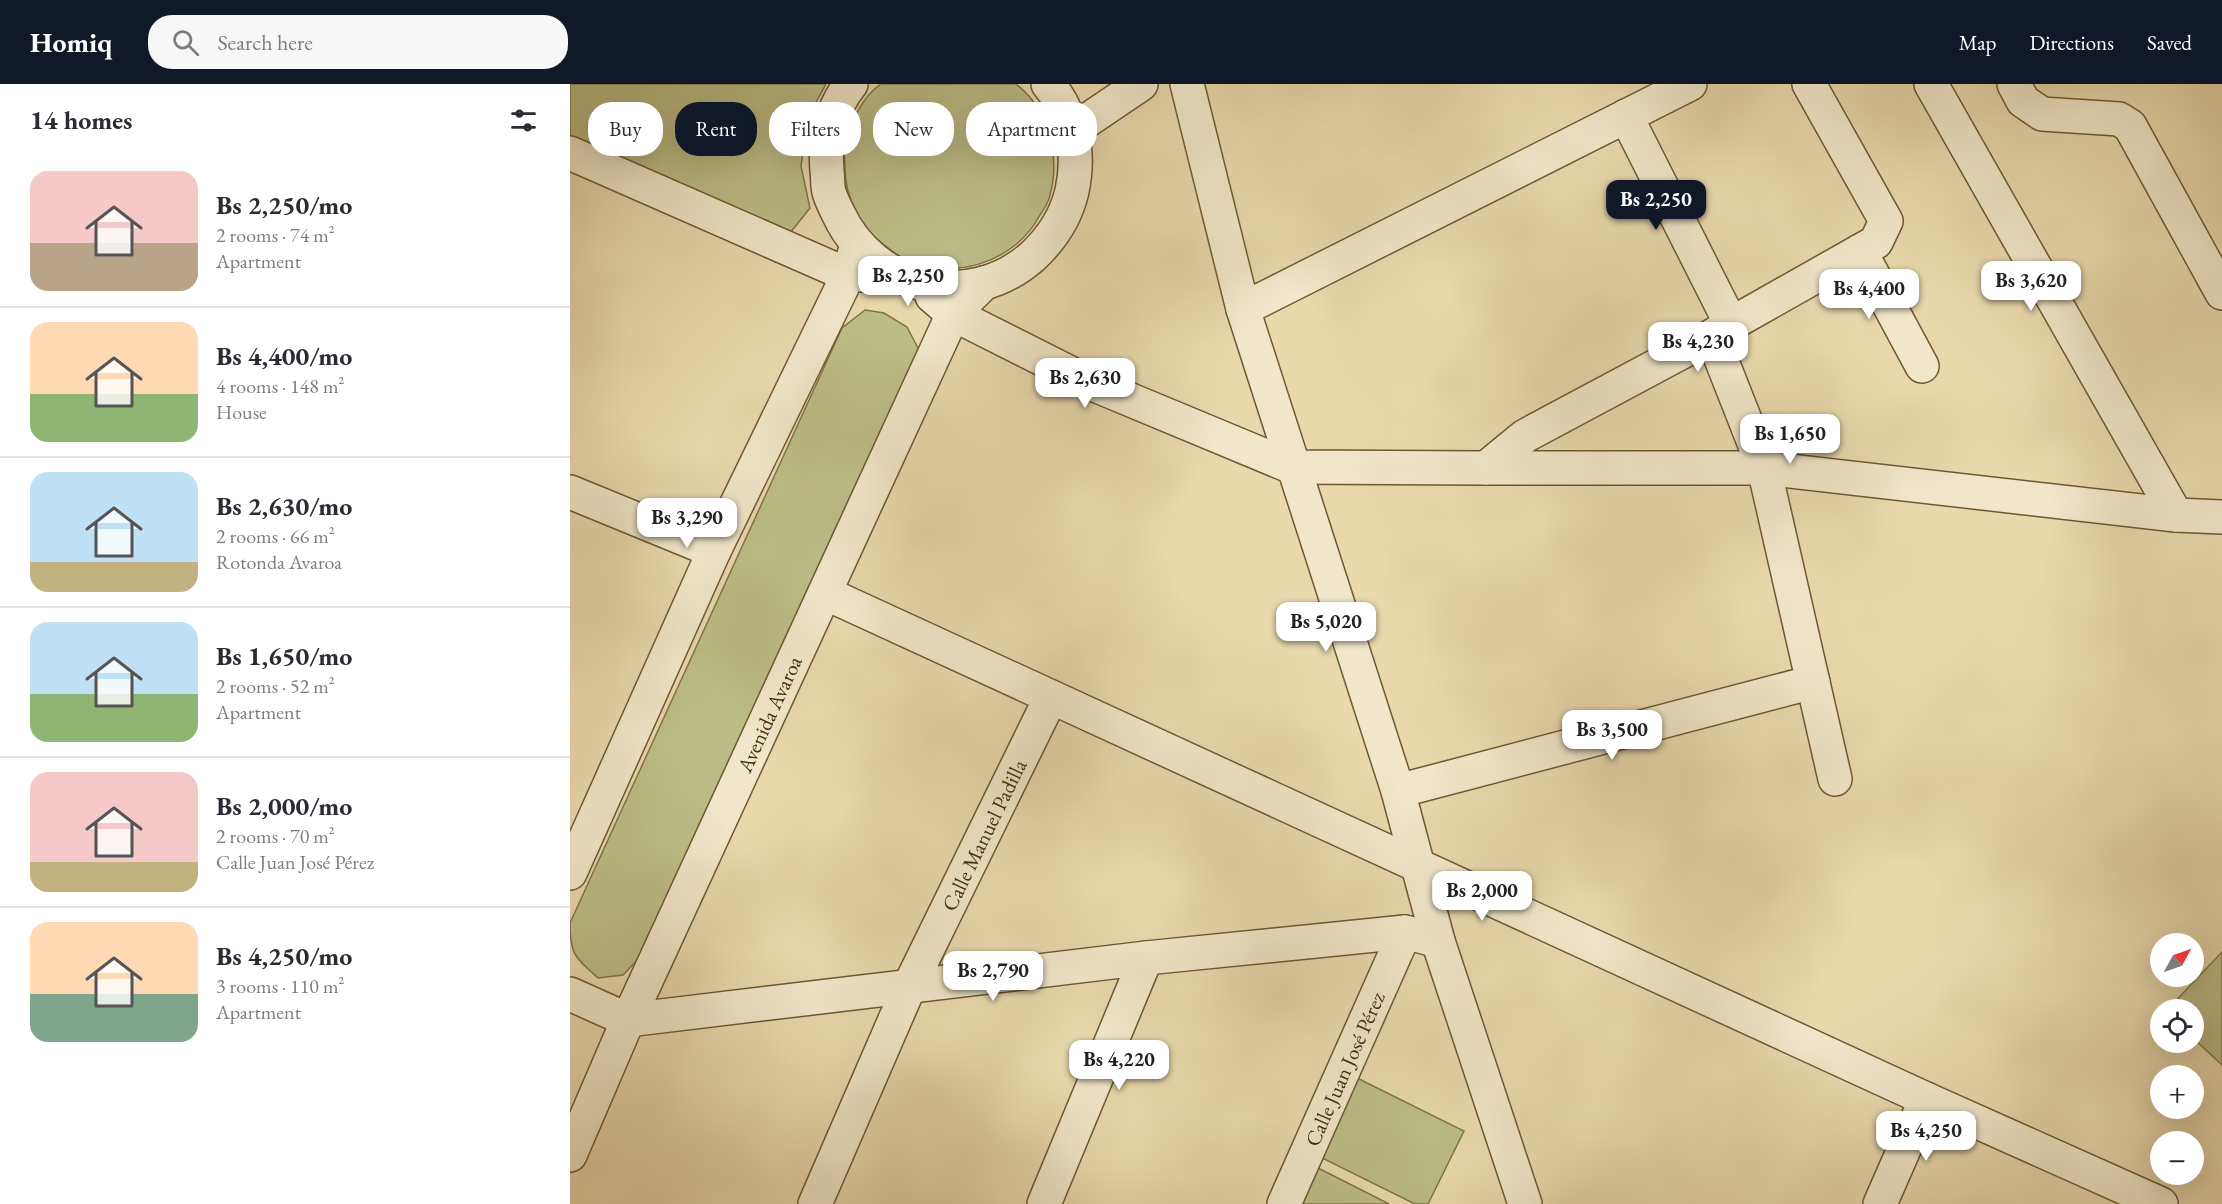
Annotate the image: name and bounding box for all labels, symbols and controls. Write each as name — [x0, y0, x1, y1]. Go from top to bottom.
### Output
search box — [148, 15, 568, 69]
text: Homiq — [30, 24, 112, 60]
icon: search — [169, 26, 202, 59]
text: Search here — [217, 28, 313, 57]
text: Map — [1959, 29, 1996, 56]
text: Directions — [2029, 29, 2114, 56]
text: Saved — [2147, 29, 2192, 56]
chip: Buy — [588, 102, 663, 156]
chip: Rent — [675, 102, 757, 156]
chip: Filters — [769, 102, 861, 156]
chip: New — [873, 102, 954, 156]
chip: Apartment — [966, 102, 1097, 156]
text: 14 homes — [30, 103, 132, 137]
icon: filters — [507, 104, 540, 137]
pin: Bs 2,250 — [1594, 180, 1718, 231]
text: Bs 2,250 — [1620, 186, 1692, 212]
text: Bs 2,250/mo — [216, 188, 352, 222]
icon: home — [78, 195, 150, 267]
text: 2 rooms · 74 m² — [216, 222, 335, 248]
text: Apartment — [216, 248, 301, 274]
pin: Bs 2,250 — [846, 256, 970, 307]
pin: Bs 3,620 — [1969, 261, 2093, 312]
text: Bs 2,250 — [872, 262, 944, 288]
text: Bs 3,620 — [1995, 267, 2067, 293]
pin: Bs 4,400 — [1807, 269, 1931, 320]
text: Bs 4,400 — [1833, 275, 1905, 301]
pin: Bs 4,230 — [1636, 322, 1760, 373]
text: Bs 4,230 — [1662, 328, 1734, 354]
text: Bs 4,400/mo — [216, 339, 352, 373]
icon: home — [78, 346, 150, 418]
pin: Bs 2,630 — [1023, 358, 1147, 409]
text: Bs 2,630 — [1049, 364, 1121, 390]
text: 4 rooms · 148 m² — [216, 373, 344, 399]
text: House — [216, 399, 267, 425]
pin: Bs 1,650 — [1728, 414, 1852, 465]
text: Bs 1,650 — [1754, 420, 1826, 446]
text: Bs 2,630/mo — [216, 489, 352, 523]
icon: home — [78, 496, 150, 568]
pin: Bs 3,290 — [625, 498, 749, 549]
text: Bs 3,290 — [651, 504, 723, 530]
text: 2 rooms · 66 m² — [216, 523, 335, 549]
text: Rotonda Avaroa — [216, 549, 342, 575]
pin: Bs 5,020 — [1264, 602, 1388, 653]
text: Bs 5,020 — [1290, 608, 1362, 634]
text: Bs 1,650/mo — [216, 639, 352, 673]
icon: home — [78, 646, 150, 718]
street label: Avenida Avaroa — [730, 651, 808, 777]
text: 2 rooms · 52 m² — [216, 673, 335, 699]
text: Apartment — [216, 699, 301, 725]
pin: Bs 3,500 — [1550, 710, 1674, 761]
text: Bs 3,500 — [1576, 716, 1648, 742]
street label: Calle Manuel Padilla — [935, 754, 1032, 915]
text: Bs 2,000/mo — [216, 789, 352, 823]
icon: home — [78, 796, 150, 868]
text: 2 rooms · 70 m² — [216, 823, 335, 849]
text: Calle Juan José Pérez — [216, 849, 374, 875]
pin: Bs 2,000 — [1420, 871, 1544, 922]
text: Bs 2,000 — [1446, 877, 1518, 903]
north arrow — [2150, 933, 2204, 987]
map controls — [2150, 933, 2204, 1185]
text: Bs 4,250/mo — [216, 939, 352, 973]
icon: home — [78, 946, 150, 1018]
pin: Bs 2,790 — [931, 951, 1055, 1002]
text: Bs 2,790 — [957, 957, 1029, 983]
text: 3 rooms · 110 m² — [216, 973, 344, 999]
street label: Calle Juan José Pérez — [1298, 987, 1390, 1150]
text: Apartment — [216, 999, 301, 1025]
button: locate — [2150, 999, 2204, 1053]
pin: Bs 4,220 — [1057, 1040, 1181, 1091]
text: Bs 4,220 — [1083, 1046, 1155, 1072]
button: + — [2150, 1065, 2204, 1119]
pin: Bs 4,250 — [1864, 1111, 1988, 1162]
text: Bs 4,250 — [1890, 1117, 1962, 1143]
button: − — [2150, 1131, 2204, 1185]

